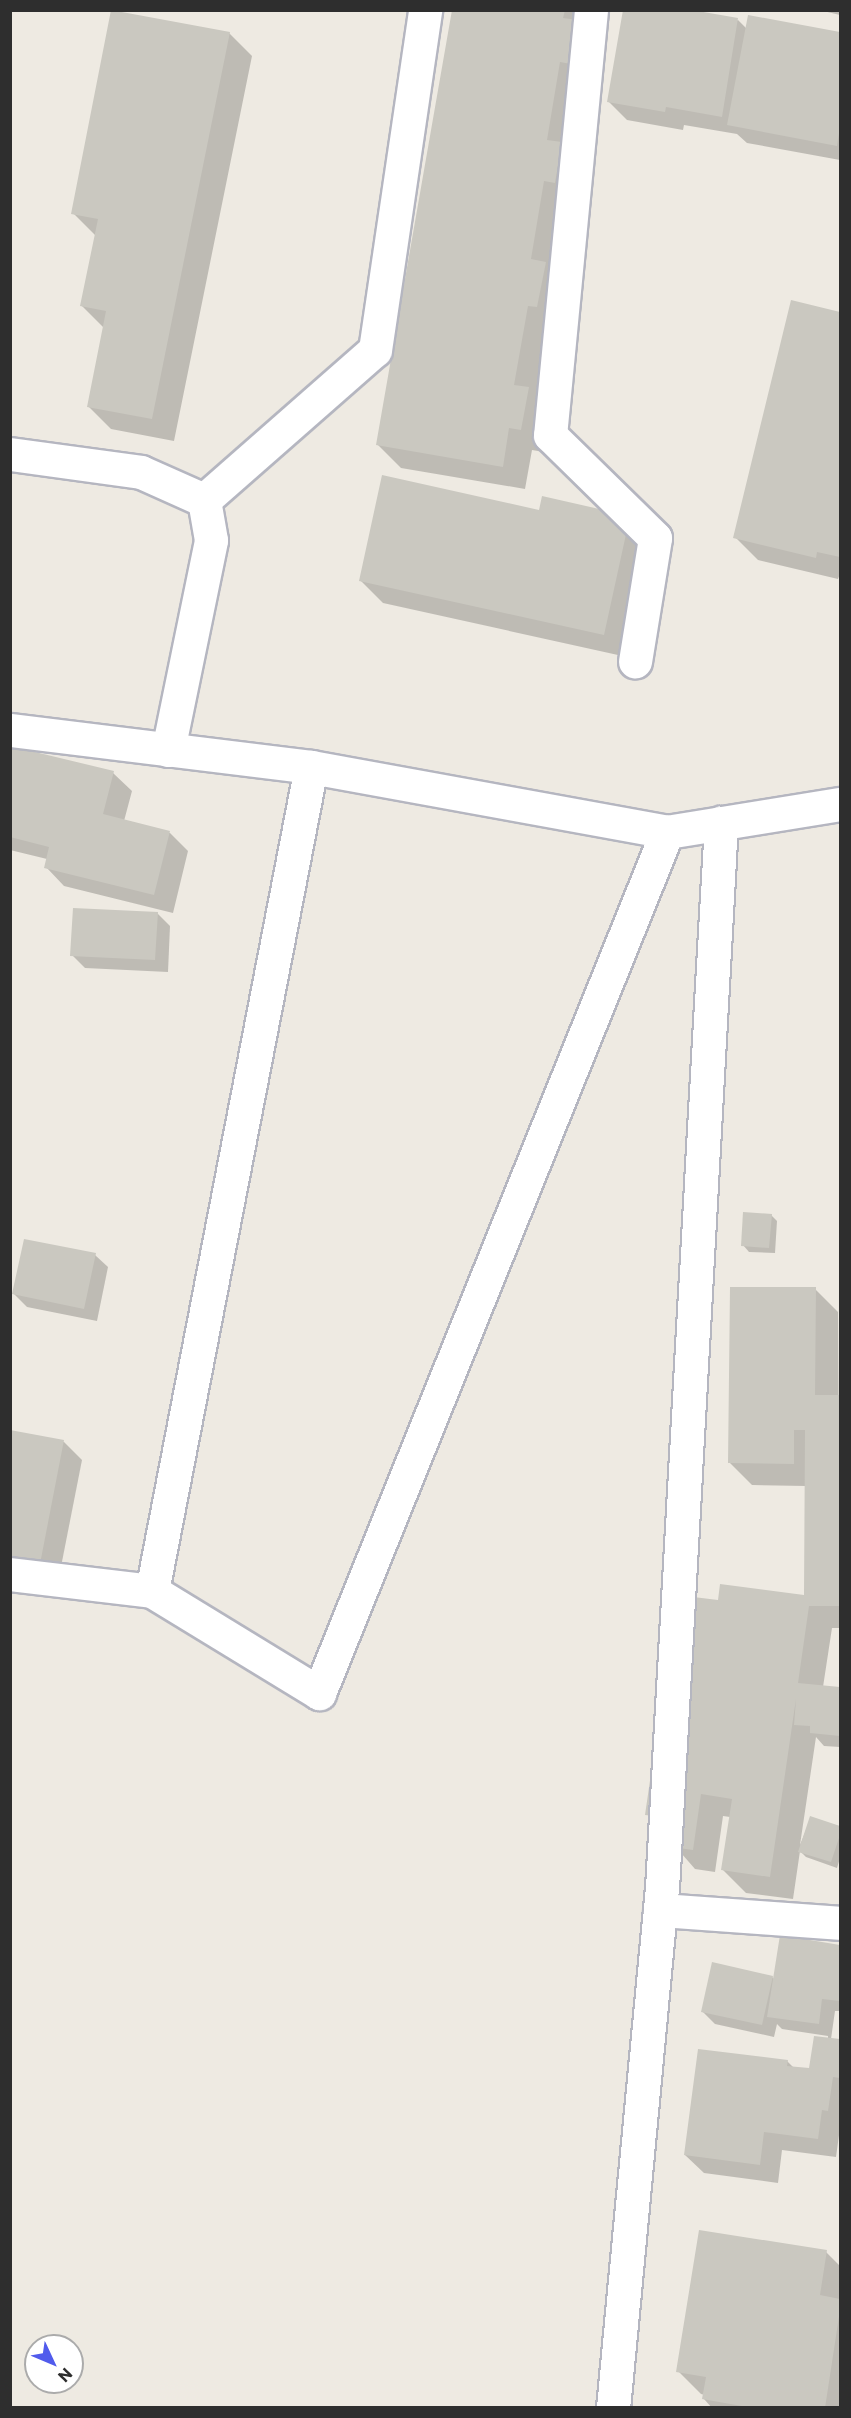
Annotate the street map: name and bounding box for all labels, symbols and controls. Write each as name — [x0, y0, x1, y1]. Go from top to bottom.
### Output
north arrow — [24, 2334, 84, 2394]
text: N — [55, 2365, 77, 2386]

